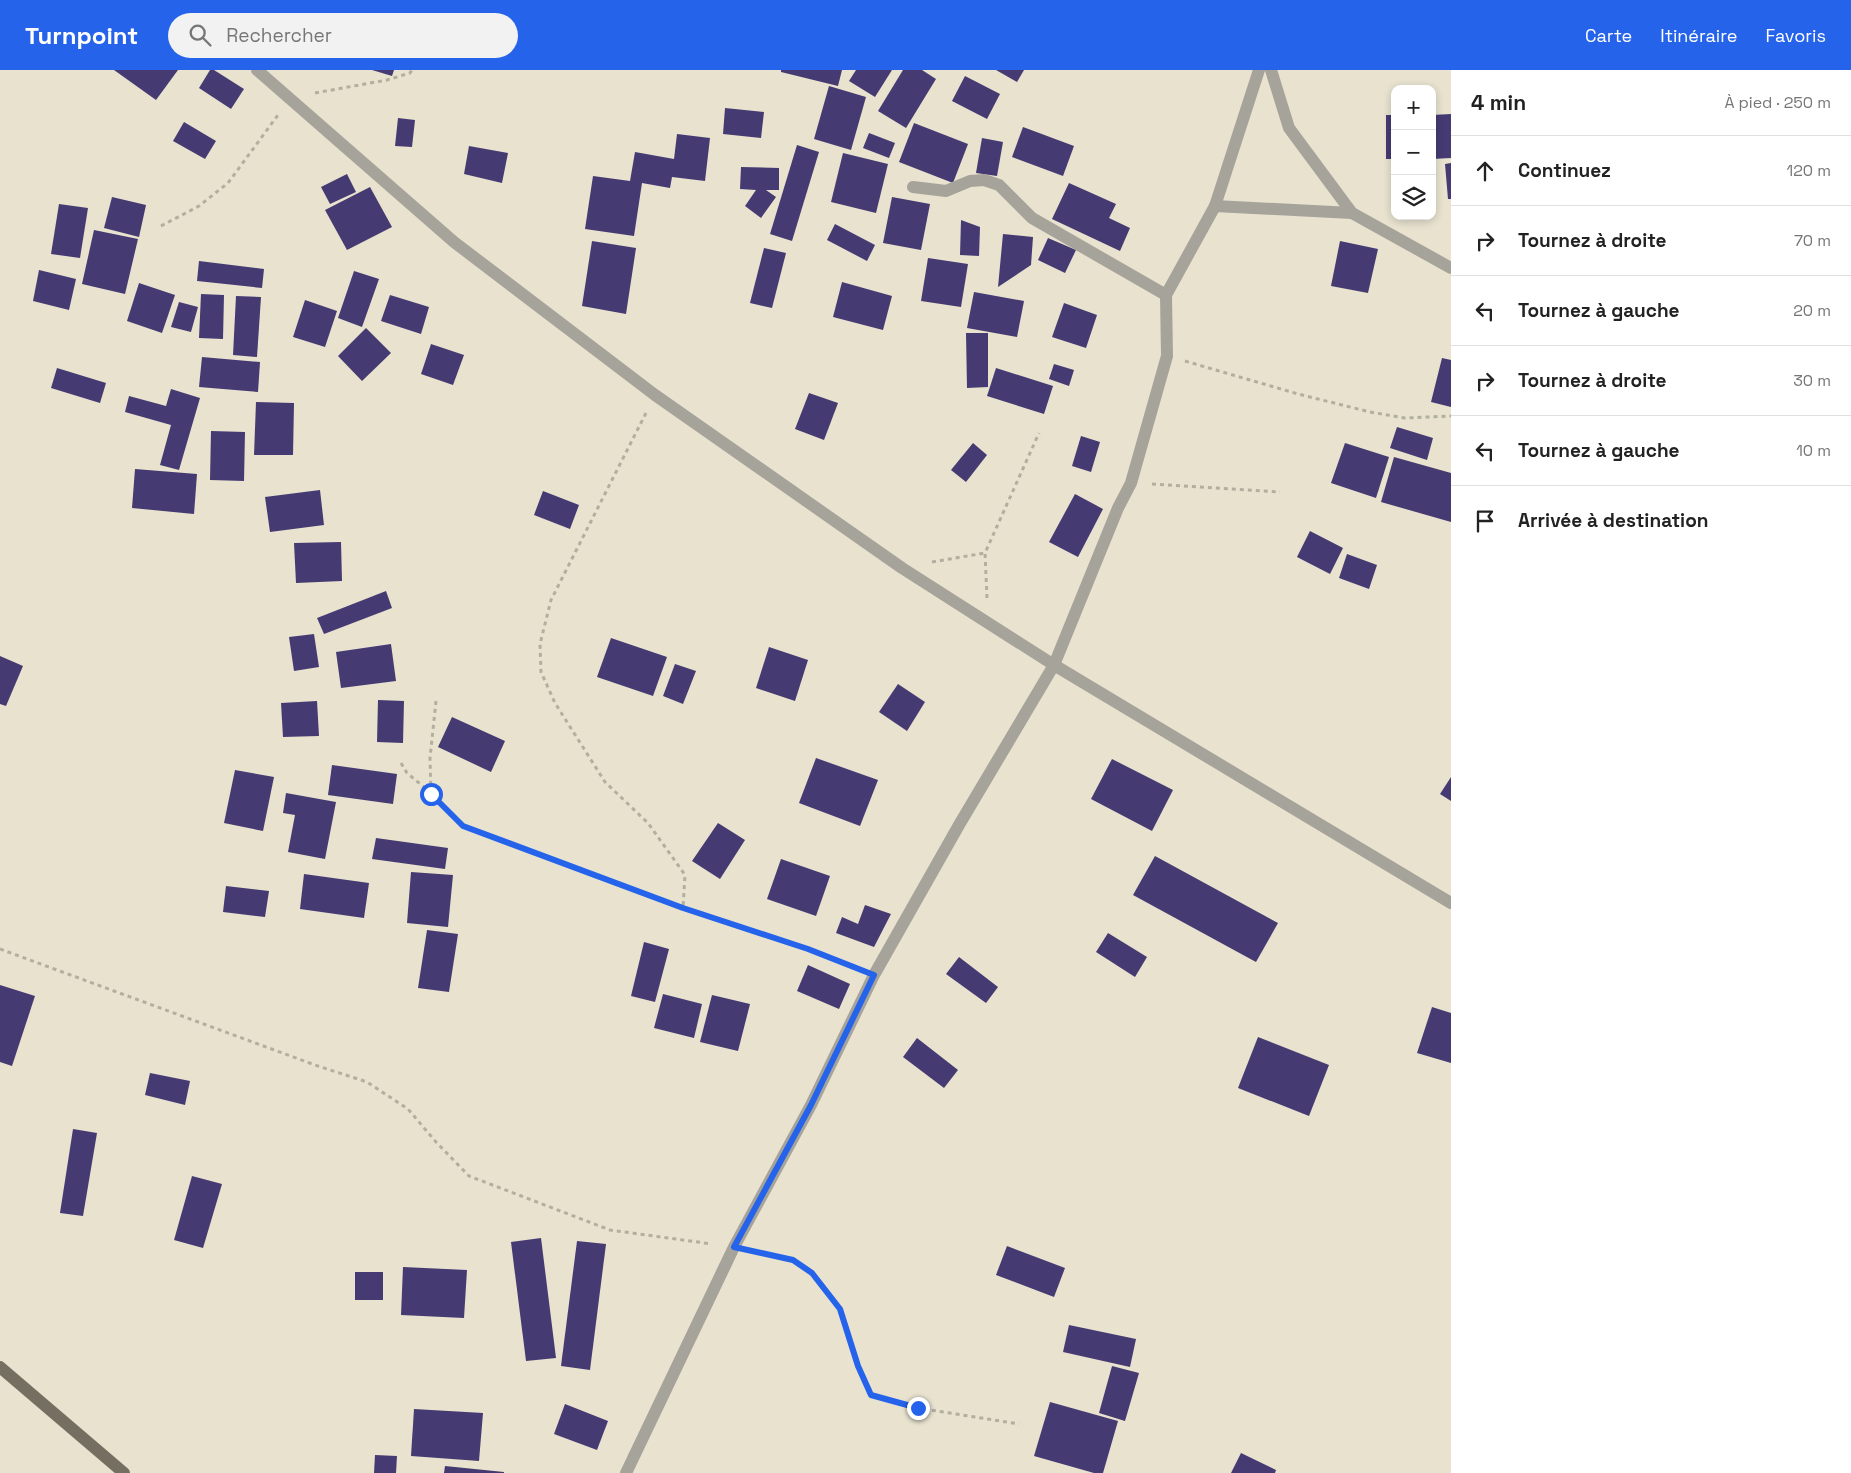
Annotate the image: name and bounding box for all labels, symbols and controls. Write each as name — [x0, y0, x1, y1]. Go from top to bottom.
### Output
search box — [168, 13, 518, 58]
text: Turnpoint — [25, 20, 138, 51]
icon: search — [186, 21, 214, 49]
text: Rechercher — [226, 23, 332, 48]
text: Carte — [1585, 24, 1632, 47]
text: Itinéraire — [1660, 24, 1737, 47]
text: Favoris — [1765, 24, 1826, 47]
map controls — [1391, 85, 1436, 220]
button: + — [1391, 85, 1436, 130]
text: 4 min — [1471, 89, 1526, 116]
text: À pied · 250 m — [1724, 92, 1831, 113]
button: − — [1391, 130, 1436, 175]
icon: ahead — [1471, 157, 1499, 185]
text: Continuez — [1518, 158, 1611, 183]
text: 120 m — [1787, 160, 1831, 181]
button: layers — [1391, 175, 1436, 220]
icon: right — [1471, 227, 1499, 255]
text: Tournez à droite — [1518, 228, 1667, 253]
text: 70 m — [1794, 230, 1831, 251]
icon: left — [1471, 297, 1499, 325]
text: Tournez à gauche — [1518, 298, 1680, 323]
text: 20 m — [1793, 300, 1831, 321]
icon: right — [1471, 367, 1499, 395]
text: Tournez à droite — [1518, 368, 1667, 393]
text: 30 m — [1793, 370, 1831, 391]
icon: left — [1471, 437, 1499, 465]
text: Tournez à gauche — [1518, 438, 1680, 463]
text: 10 m — [1796, 440, 1831, 461]
icon: arrive — [1471, 507, 1499, 535]
text: Arrivée à destination — [1518, 508, 1708, 533]
route start — [420, 783, 443, 806]
route end — [907, 1397, 930, 1420]

